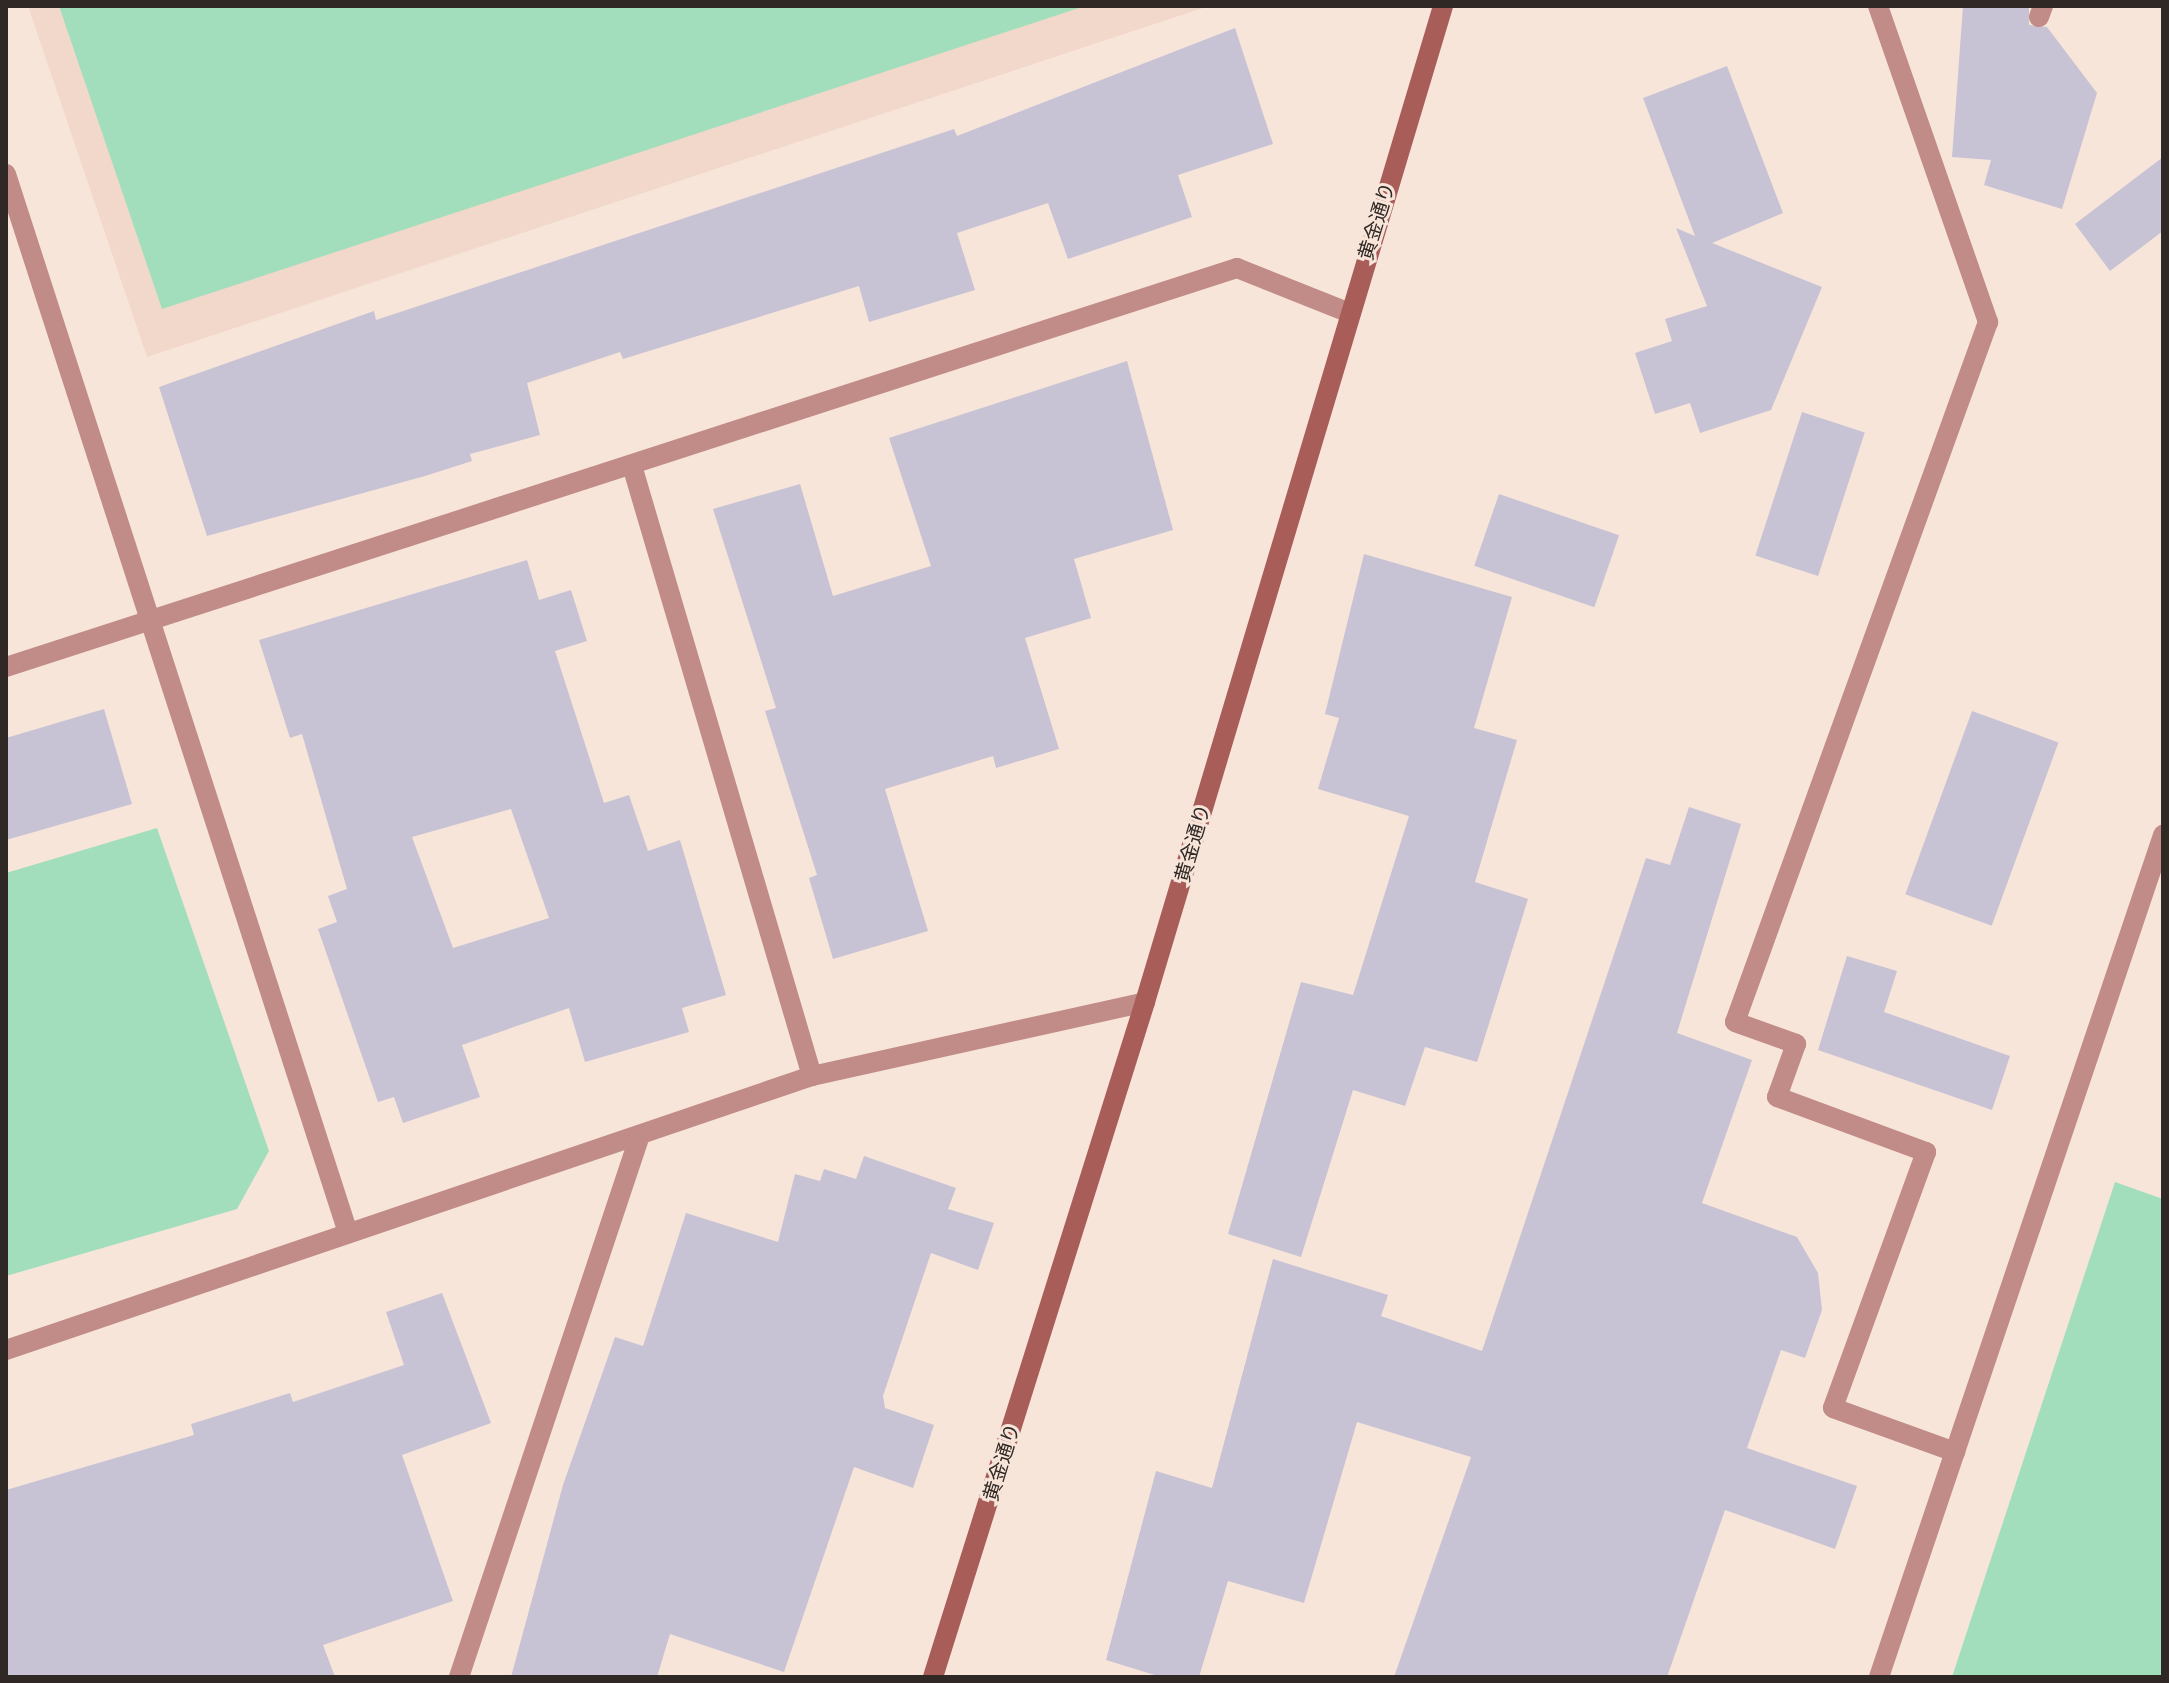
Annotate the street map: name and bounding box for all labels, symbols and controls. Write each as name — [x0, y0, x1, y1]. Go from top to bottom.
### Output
street label: 黄金通り — [1353, 179, 1399, 263]
street label: 黄金通り — [1169, 801, 1215, 885]
street label: 黄金通り — [978, 1420, 1024, 1504]

